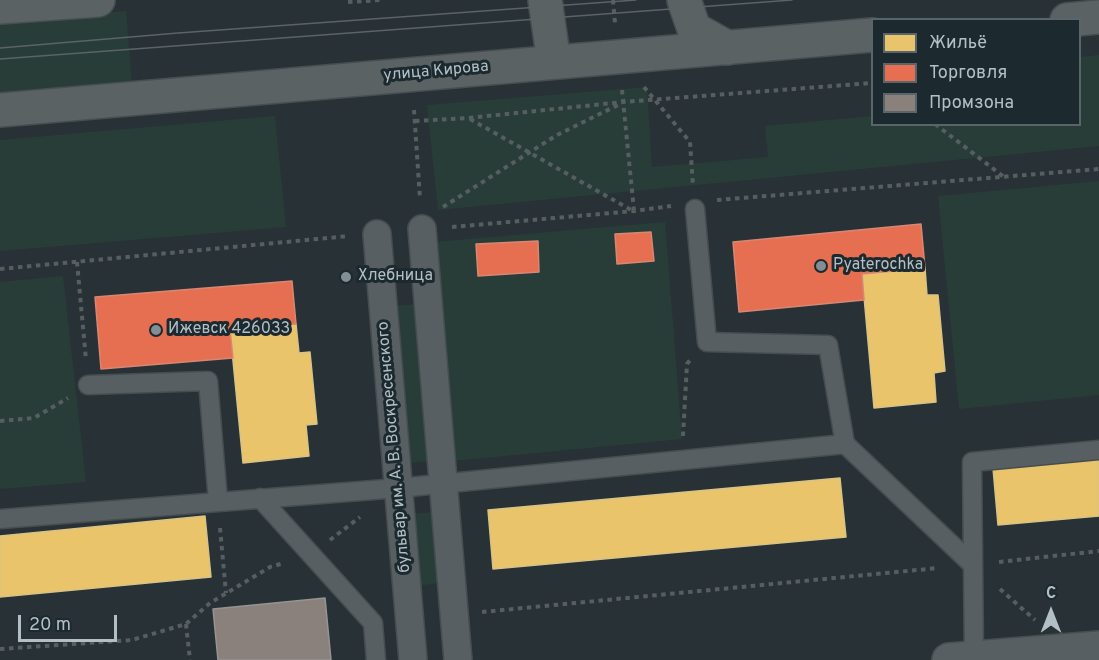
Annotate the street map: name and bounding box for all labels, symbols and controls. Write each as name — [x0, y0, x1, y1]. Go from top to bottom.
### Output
legend — [871, 18, 1081, 126]
text: Жильё — [929, 32, 987, 55]
street label: улица Кирова — [383, 58, 489, 86]
text: Торговля — [929, 62, 1007, 85]
text: Промзона — [929, 92, 1014, 115]
place label: Pyaterochka — [833, 256, 923, 276]
marker: Pyaterochka — [814, 259, 828, 273]
place label: Хлебница — [358, 267, 433, 287]
marker: Хлебница — [339, 270, 353, 284]
place label: Ижевск 426033 — [168, 320, 290, 340]
street label: бульвар им. А. В. Воскресенского — [374, 321, 416, 573]
marker: Ижевск 426033 — [149, 323, 163, 337]
north arrow — [1021, 582, 1081, 642]
text: С — [1046, 584, 1056, 604]
scale bar — [21, 603, 120, 641]
text: 20 m — [29, 614, 71, 637]

